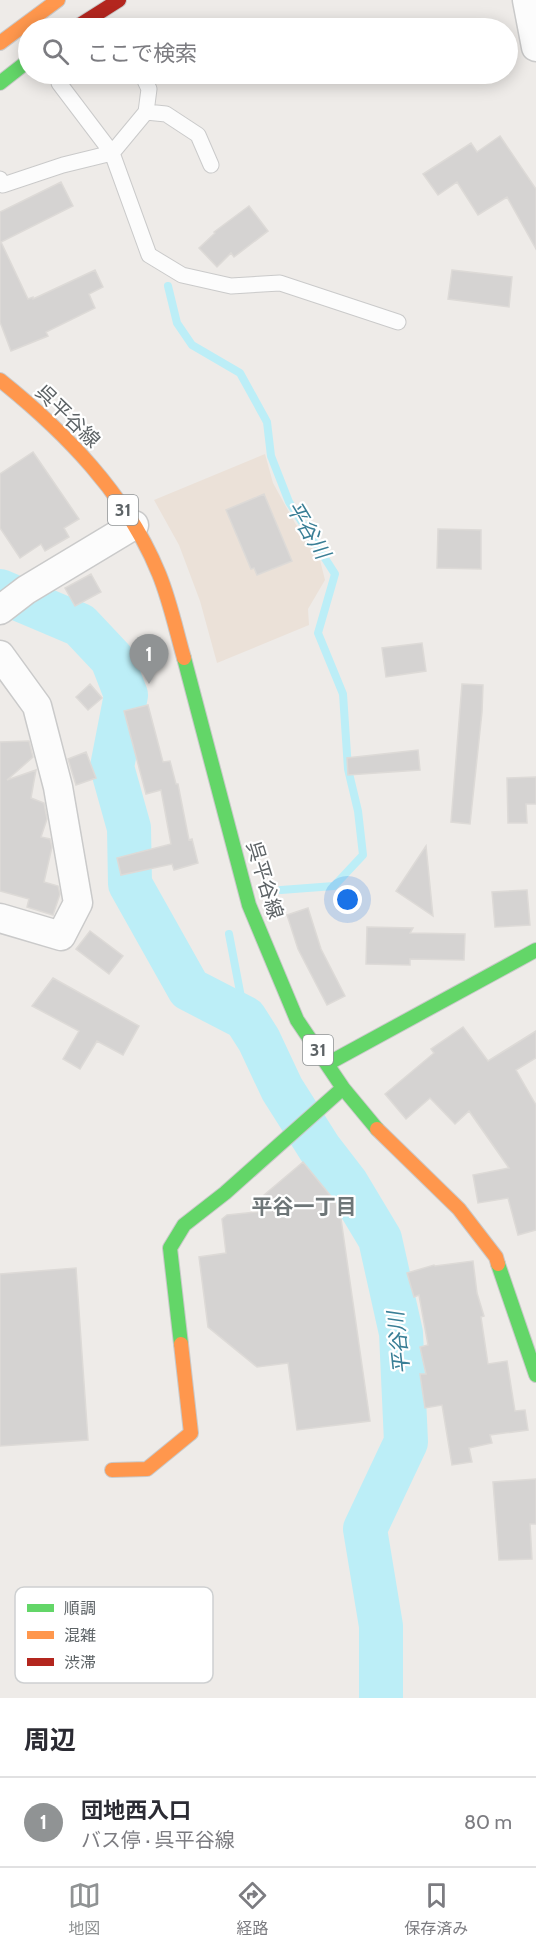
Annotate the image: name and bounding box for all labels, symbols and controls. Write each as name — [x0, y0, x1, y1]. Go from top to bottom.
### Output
search box — [18, 18, 518, 84]
icon: search — [39, 35, 72, 68]
text: ここで検索 — [87, 40, 197, 67]
street label: 呉平谷線 — [31, 380, 105, 452]
road number: 31 — [108, 495, 138, 525]
water label: 平谷川 — [281, 496, 336, 565]
pin: 1 — [130, 634, 168, 684]
street label: 呉平谷線 — [242, 838, 288, 922]
your location — [333, 885, 362, 914]
road number: 31 — [303, 1035, 333, 1065]
district label: 平谷一丁目 — [252, 1194, 357, 1219]
water label: 平谷川 — [383, 1308, 414, 1376]
legend — [15, 1587, 213, 1683]
text: 順調 — [64, 1599, 96, 1618]
text: 混雑 — [64, 1626, 96, 1645]
text: 渋滞 — [64, 1653, 96, 1672]
text: 周辺 — [24, 1724, 76, 1756]
text: 団地西入口 — [81, 1797, 191, 1824]
text: 1 — [40, 1810, 47, 1834]
text: 80 m — [464, 1810, 512, 1834]
text: バス停 · 呉平谷線 — [81, 1828, 235, 1852]
tab: 地図 — [68, 1879, 101, 1939]
tab: 経路 — [236, 1879, 269, 1939]
tab: 保存済み — [404, 1879, 468, 1939]

